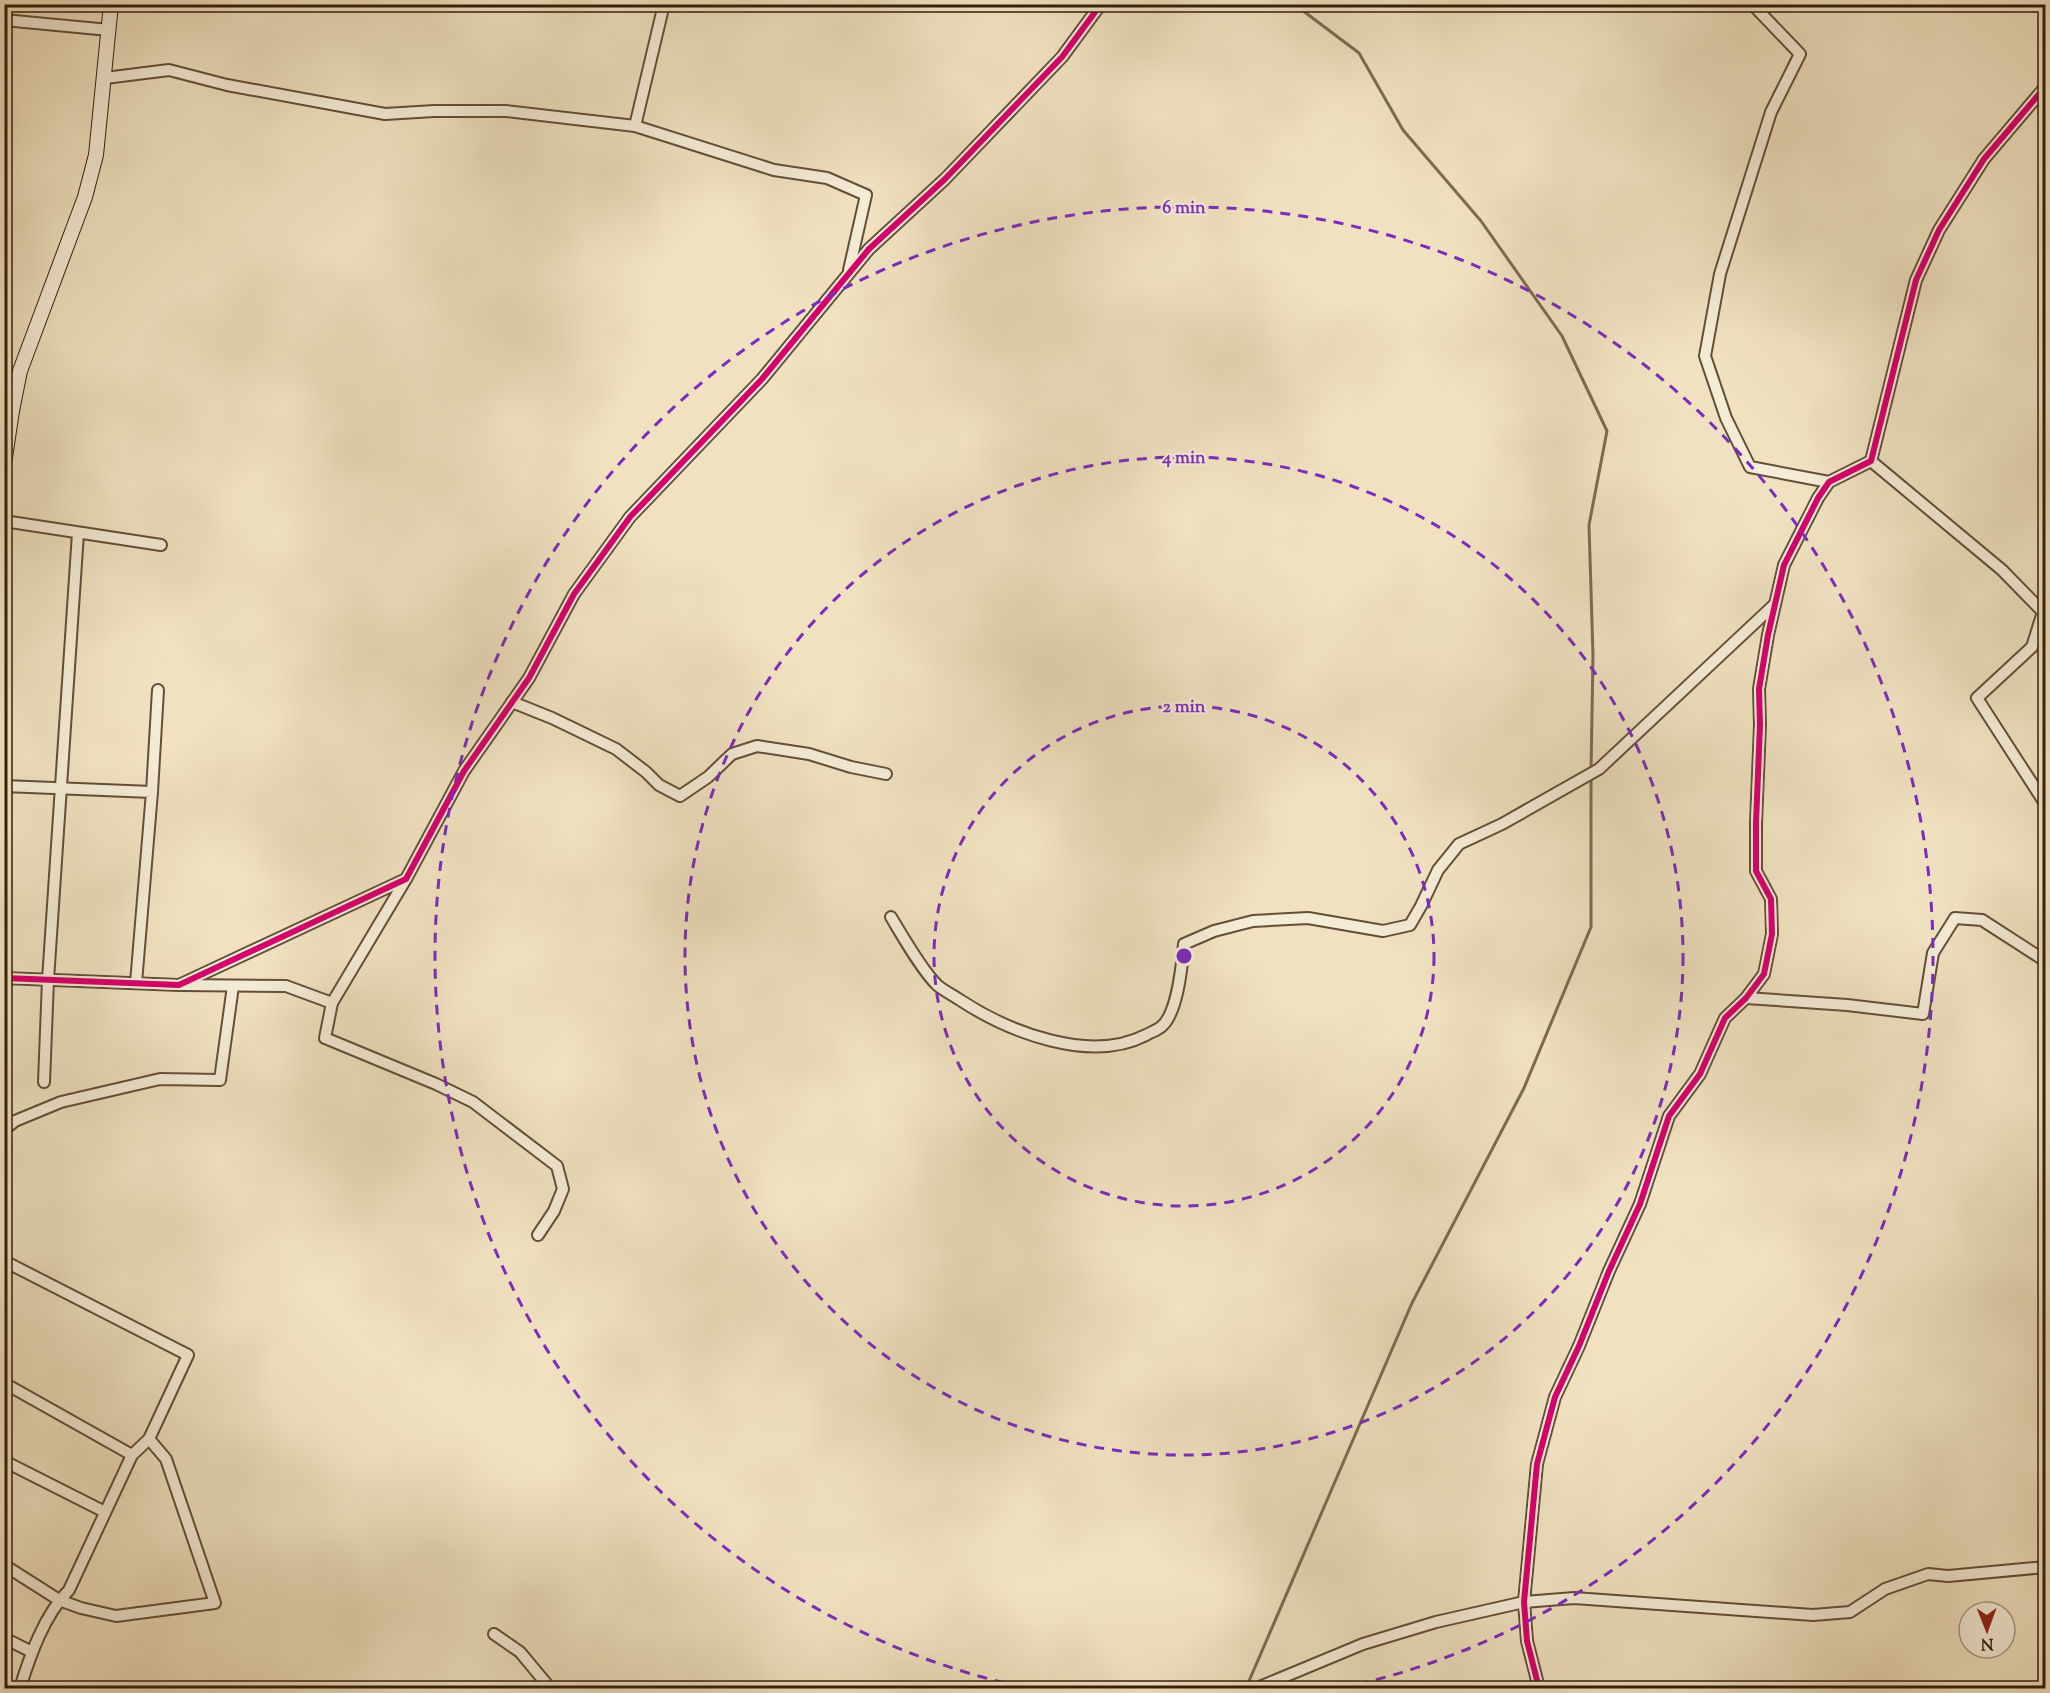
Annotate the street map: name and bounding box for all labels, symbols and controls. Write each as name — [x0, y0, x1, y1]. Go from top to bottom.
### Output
text: 6 min — [1162, 196, 1206, 222]
text: 4 min — [1161, 446, 1206, 472]
text: 2 min — [1163, 695, 1206, 721]
centre of rings — [1174, 946, 1194, 966]
north arrow — [1957, 1600, 2017, 1660]
text: N — [1980, 1631, 1994, 1654]

